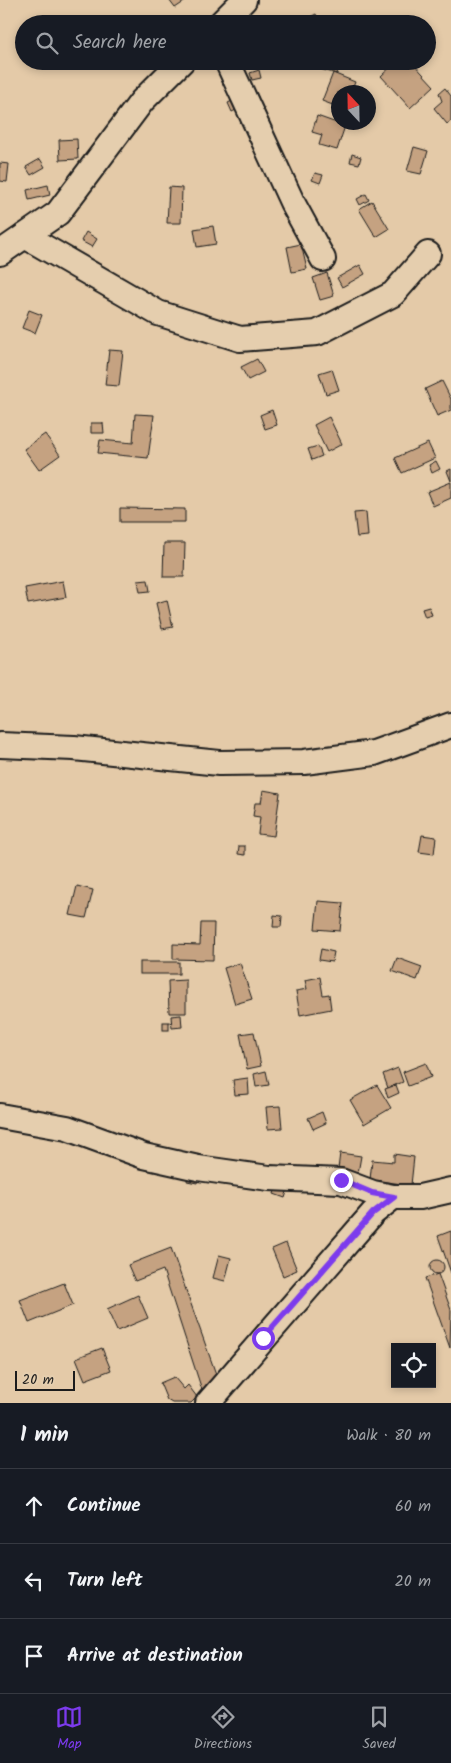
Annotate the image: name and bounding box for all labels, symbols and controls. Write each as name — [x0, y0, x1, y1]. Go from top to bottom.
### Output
search box — [15, 15, 436, 70]
text: Search here — [73, 28, 167, 58]
icon: search — [33, 29, 61, 57]
north arrow — [331, 85, 376, 130]
route end — [330, 1169, 353, 1192]
route start — [252, 1327, 275, 1350]
map controls — [391, 1343, 436, 1388]
button: locate — [391, 1343, 436, 1388]
scale bar — [15, 1368, 75, 1391]
text: 20 m — [22, 1369, 54, 1391]
text: 1 min — [20, 1419, 69, 1452]
text: Walk · 80 m — [346, 1423, 431, 1448]
text: Continue — [67, 1491, 140, 1521]
icon: ahead — [20, 1492, 48, 1520]
text: 60 m — [395, 1494, 431, 1519]
text: Turn left — [67, 1566, 142, 1596]
icon: left — [20, 1567, 48, 1595]
text: 20 m — [395, 1569, 431, 1594]
text: Arrive at destination — [67, 1641, 243, 1671]
icon: arrive — [20, 1642, 48, 1670]
tab: Map — [55, 1703, 83, 1755]
tab: Directions — [194, 1703, 252, 1755]
tab: Saved — [362, 1703, 396, 1755]

